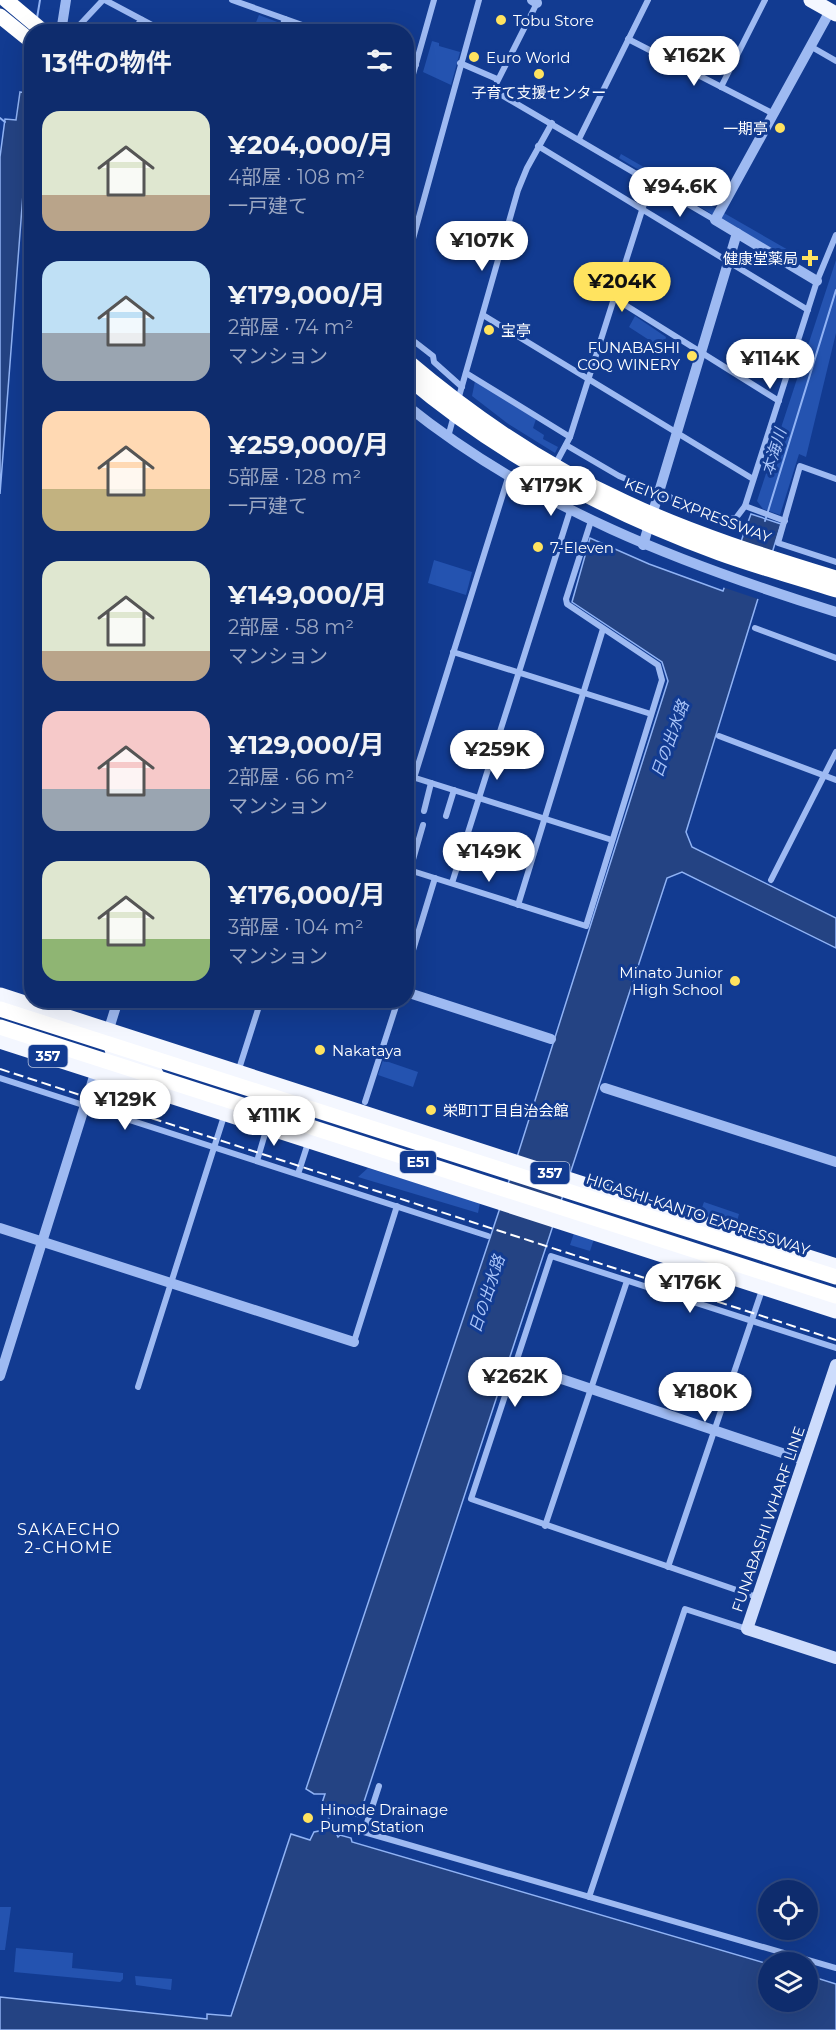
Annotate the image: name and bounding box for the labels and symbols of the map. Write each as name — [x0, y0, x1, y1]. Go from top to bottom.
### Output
place label: Tobu Store — [513, 11, 594, 30]
marker: Tobu Store — [494, 13, 508, 27]
pin: ¥162K — [652, 36, 736, 87]
place label: Euro World — [486, 48, 571, 67]
marker: Euro World — [467, 50, 481, 64]
marker: 子育て支援センター — [532, 67, 546, 81]
place label: 子育て支援センター — [471, 83, 607, 102]
place label: 一期亭 — [723, 119, 768, 138]
marker: 一期亭 — [773, 121, 787, 135]
pin: ¥94.6K — [631, 167, 729, 218]
pin: ¥107K — [440, 221, 524, 272]
place label: 健康堂薬局 — [723, 249, 798, 268]
marker: 健康堂薬局 — [803, 251, 817, 265]
pin: ¥204K — [580, 262, 664, 313]
place label: 宝亭 — [501, 321, 531, 340]
marker: 宝亭 — [482, 323, 496, 337]
place label: FUNABASHI COQ WINERY — [577, 338, 680, 374]
pin: ¥114K — [728, 339, 812, 390]
marker: FUNABASHI COQ WINERY — [685, 349, 699, 363]
water label: 本海川 — [758, 424, 791, 478]
pin: ¥179K — [509, 466, 593, 517]
street label: KEIYO EXPRESSWAY — [622, 473, 775, 547]
place label: 7-Eleven — [550, 538, 614, 557]
marker: 7-Eleven — [531, 540, 545, 554]
water label: 日の出水路 — [647, 696, 693, 780]
pin: ¥259K — [455, 730, 539, 781]
pin: ¥149K — [447, 832, 531, 883]
place label: Minato Junior High School — [619, 963, 723, 999]
marker: Minato Junior High School — [728, 974, 742, 988]
place label: Nakataya — [332, 1041, 402, 1060]
marker: Nakataya — [313, 1043, 327, 1057]
road number: 357 — [28, 1045, 68, 1067]
pin: ¥129K — [83, 1080, 167, 1131]
pin: ¥111K — [232, 1096, 316, 1147]
place label: 栄町1丁目自治会館 — [443, 1101, 568, 1120]
marker: 栄町1丁目自治会館 — [424, 1103, 438, 1117]
road number: E51 — [400, 1151, 436, 1173]
road number: 357 — [530, 1162, 570, 1184]
street label: HIGASHI-KANTO EXPRESSWAY — [584, 1169, 813, 1259]
water label: 日の出水路 — [466, 1251, 509, 1335]
pin: ¥176K — [648, 1263, 732, 1314]
pin: ¥262K — [473, 1357, 557, 1408]
pin: ¥180K — [663, 1372, 747, 1423]
street label: FUNABASHI WHARF LINE — [727, 1423, 809, 1615]
district label: SAKAECHO 2-CHOME — [17, 1520, 121, 1557]
place label: Hinode Drainage Pump Station — [320, 1800, 448, 1836]
marker: Hinode Drainage Pump Station — [301, 1811, 315, 1825]

